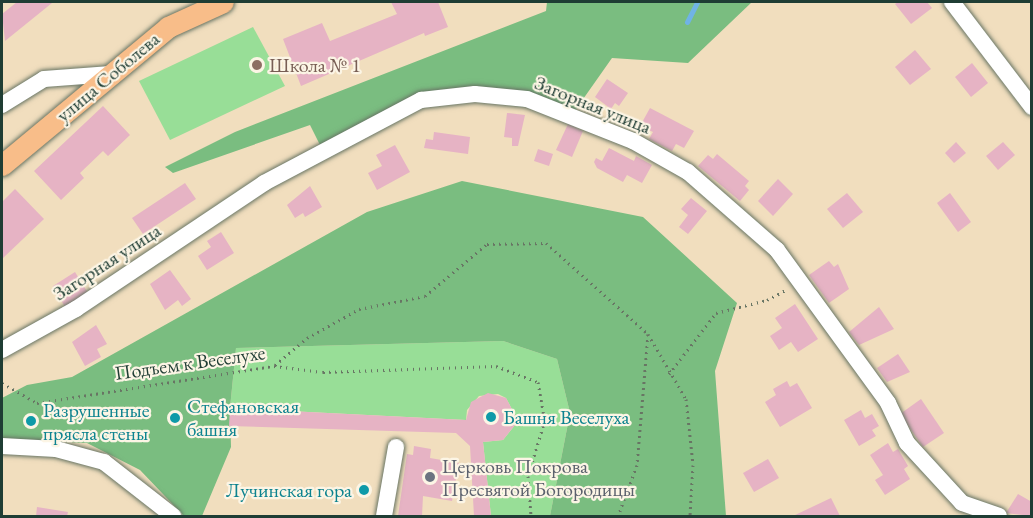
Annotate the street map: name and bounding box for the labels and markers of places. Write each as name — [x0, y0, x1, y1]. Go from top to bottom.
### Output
place label: Школа № 1 — [269, 53, 361, 77]
marker: Школа № 1 — [250, 58, 264, 72]
place label: Стефановская башня — [187, 394, 299, 441]
place label: Разрушенные прясла стены — [43, 398, 150, 445]
place label: Башня Веселуха — [503, 405, 629, 429]
marker: Башня Веселуха — [484, 410, 498, 424]
marker: Стефановская башня — [168, 411, 182, 425]
marker: Разрушенные прясла стены — [24, 414, 38, 428]
place label: Церковь Покрова Пресвятой Богородицы — [442, 454, 635, 501]
marker: Церковь Покрова Пресвятой Богородицы — [423, 470, 437, 484]
place label: Лучинская гора — [226, 478, 352, 502]
marker: Лучинская гора — [357, 483, 371, 497]

